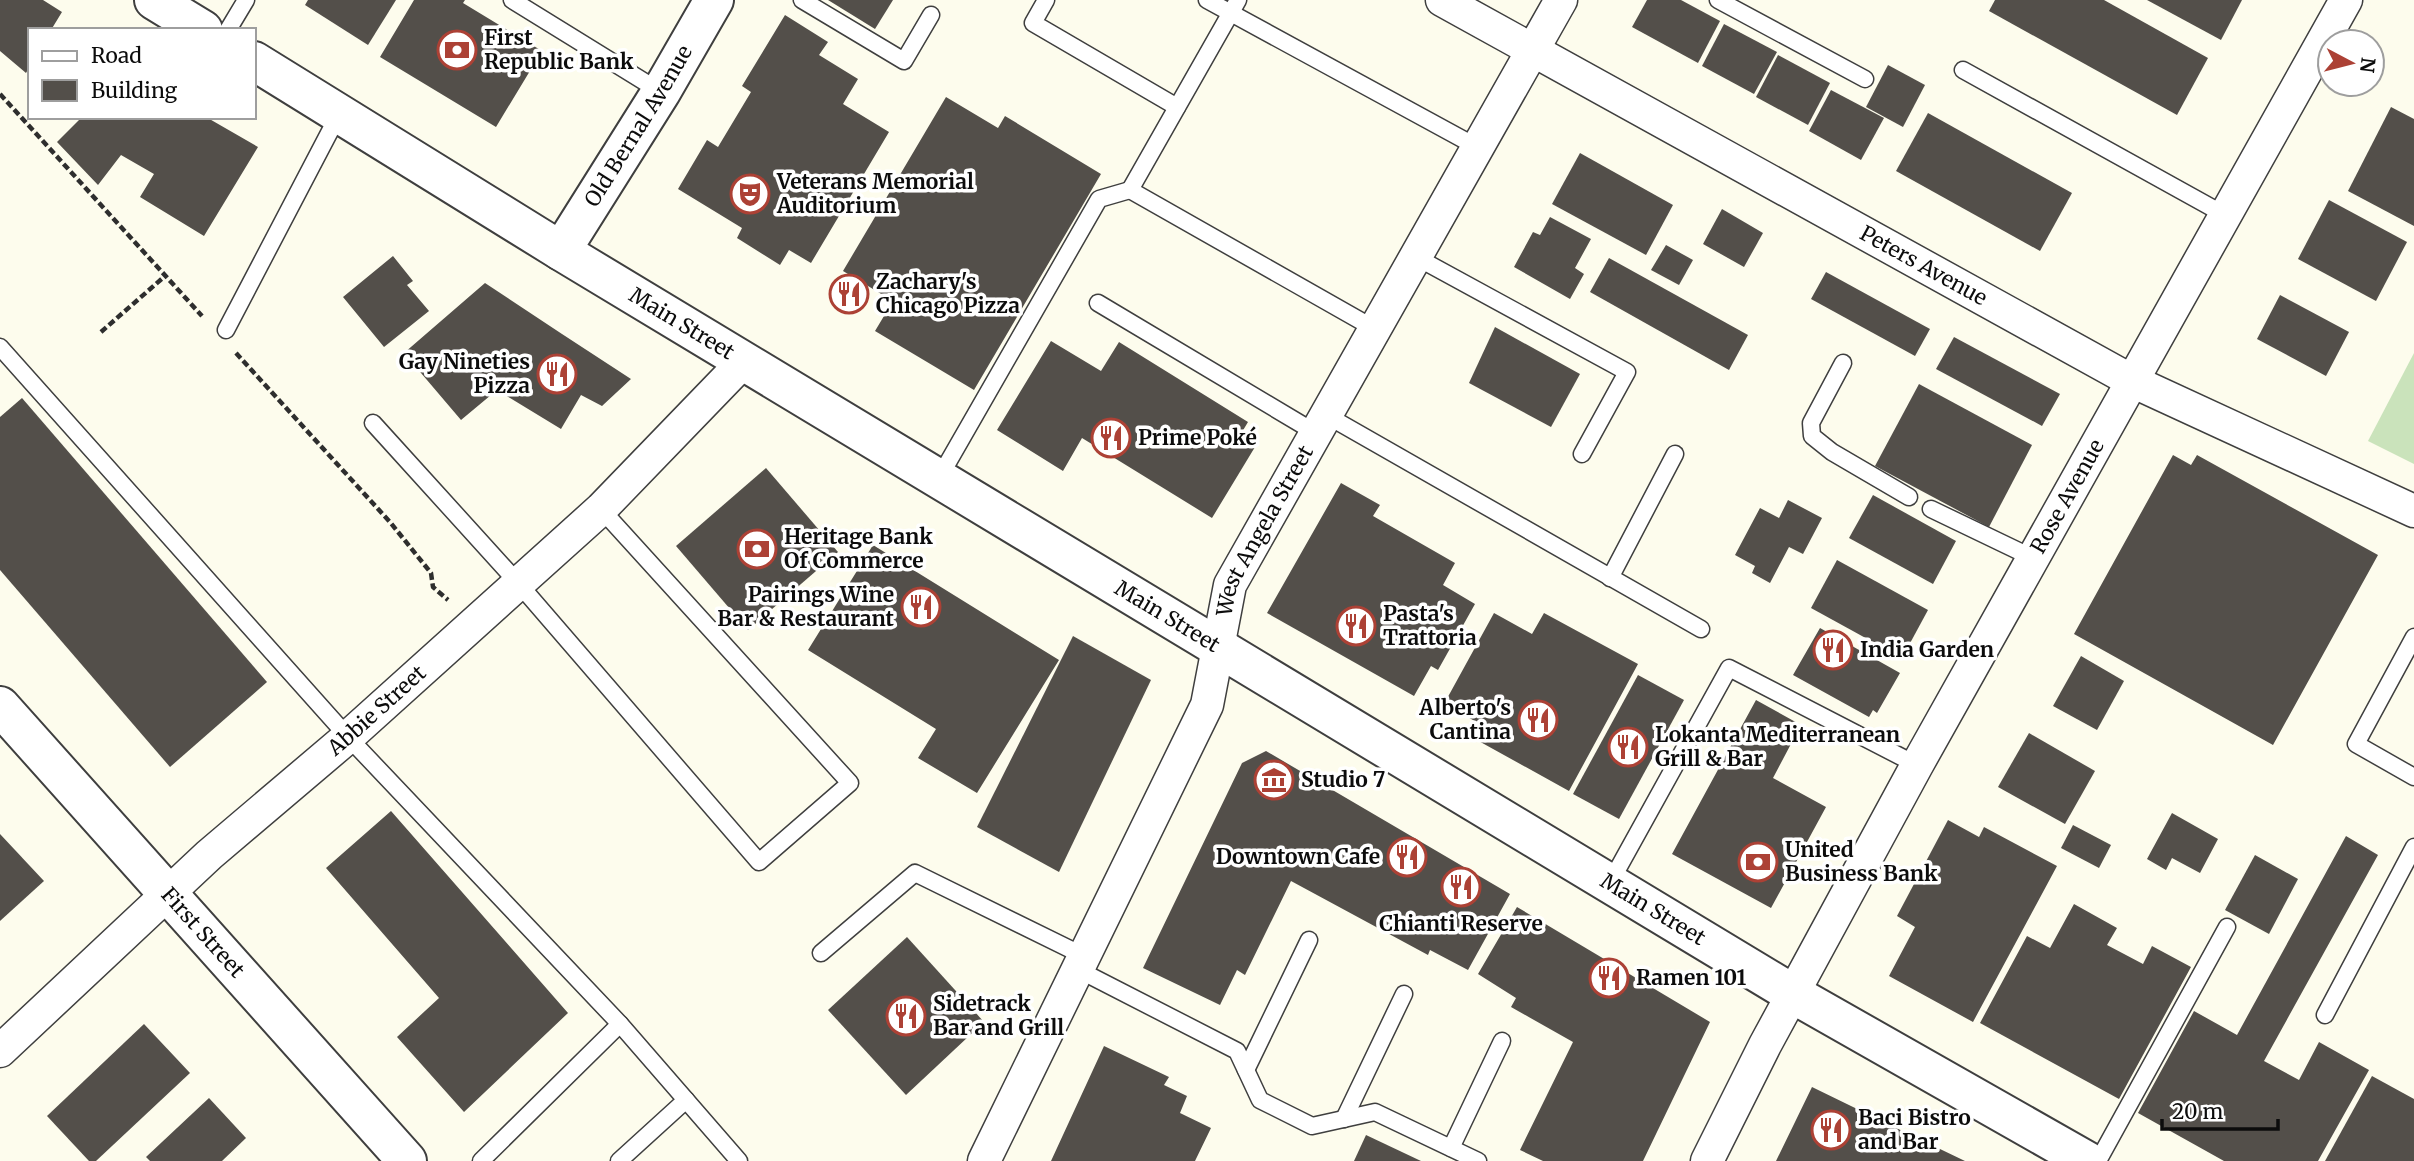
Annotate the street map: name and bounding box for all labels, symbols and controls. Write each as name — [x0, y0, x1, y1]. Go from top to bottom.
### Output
place label: First Republic Bank — [484, 24, 634, 75]
legend — [28, 28, 256, 119]
north arrow — [2316, 28, 2386, 98]
bank icon: First Republic Bank — [436, 29, 478, 71]
street label: Old Bernal Avenue — [578, 40, 698, 212]
text: Road — [91, 42, 142, 69]
text: N — [2355, 56, 2381, 74]
text: Building — [91, 77, 178, 104]
place label: Veterans Memorial Auditorium — [776, 168, 974, 219]
theatre icon: Veterans Memorial Auditorium — [729, 173, 771, 215]
street label: Peters Avenue — [1855, 219, 1992, 311]
place label: Zachary's Chicago Pizza — [876, 268, 1020, 319]
restaurant icon: Zachary's Chicago Pizza — [828, 273, 870, 315]
street label: Main Street — [624, 281, 739, 365]
place label: Gay Nineties Pizza — [399, 348, 530, 399]
restaurant icon: Gay Nineties Pizza — [536, 353, 578, 395]
restaurant icon: Prime Poké — [1090, 417, 1132, 459]
place label: Prime Poké — [1138, 424, 1257, 451]
street label: Rose Avenue — [2024, 434, 2110, 558]
street label: West Angela Street — [1210, 441, 1319, 619]
place label: Heritage Bank Of Commerce — [784, 523, 933, 574]
bank icon: Heritage Bank Of Commerce — [736, 528, 778, 570]
street label: Main Street — [1110, 574, 1225, 658]
place label: Pairings Wine Bar & Restaurant — [717, 581, 895, 632]
restaurant icon: Pairings Wine Bar & Restaurant — [900, 586, 942, 628]
place label: Pasta's Trattoria — [1383, 600, 1477, 651]
restaurant icon: Pasta's Trattoria — [1335, 605, 1377, 647]
restaurant icon: India Garden — [1812, 629, 1854, 671]
place label: India Garden — [1860, 636, 1994, 663]
street label: Abbie Street — [321, 659, 431, 762]
place label: Alberto's Cantina — [1418, 694, 1511, 745]
restaurant icon: Alberto's Cantina — [1517, 699, 1559, 741]
place label: Lokanta Mediterranean Grill & Bar — [1655, 721, 1900, 772]
restaurant icon: Lokanta Mediterranean Grill & Bar — [1607, 726, 1649, 768]
museum icon: Studio 7 — [1253, 759, 1295, 801]
place label: Studio 7 — [1301, 766, 1385, 793]
restaurant icon: Downtown Cafe — [1386, 836, 1428, 878]
place label: United Business Bank — [1785, 836, 1938, 887]
bank icon: United Business Bank — [1737, 841, 1779, 883]
place label: Downtown Cafe — [1216, 843, 1380, 870]
restaurant icon: Chianti Reserve — [1440, 866, 1482, 908]
street label: Main Street — [1596, 867, 1711, 951]
street label: First Street — [156, 881, 251, 983]
place label: Chianti Reserve — [1379, 910, 1543, 937]
restaurant icon: Ramen 101 — [1588, 957, 1630, 999]
place label: Ramen 101 — [1636, 964, 1746, 991]
place label: Sidetrack Bar and Grill — [933, 990, 1064, 1041]
restaurant icon: Sidetrack Bar and Grill — [885, 995, 927, 1037]
scale bar — [2162, 1088, 2278, 1132]
text: 20 m — [2172, 1098, 2224, 1125]
place label: Baci Bistro and Bar — [1858, 1104, 1971, 1155]
restaurant icon: Baci Bistro and Bar — [1810, 1109, 1852, 1151]

